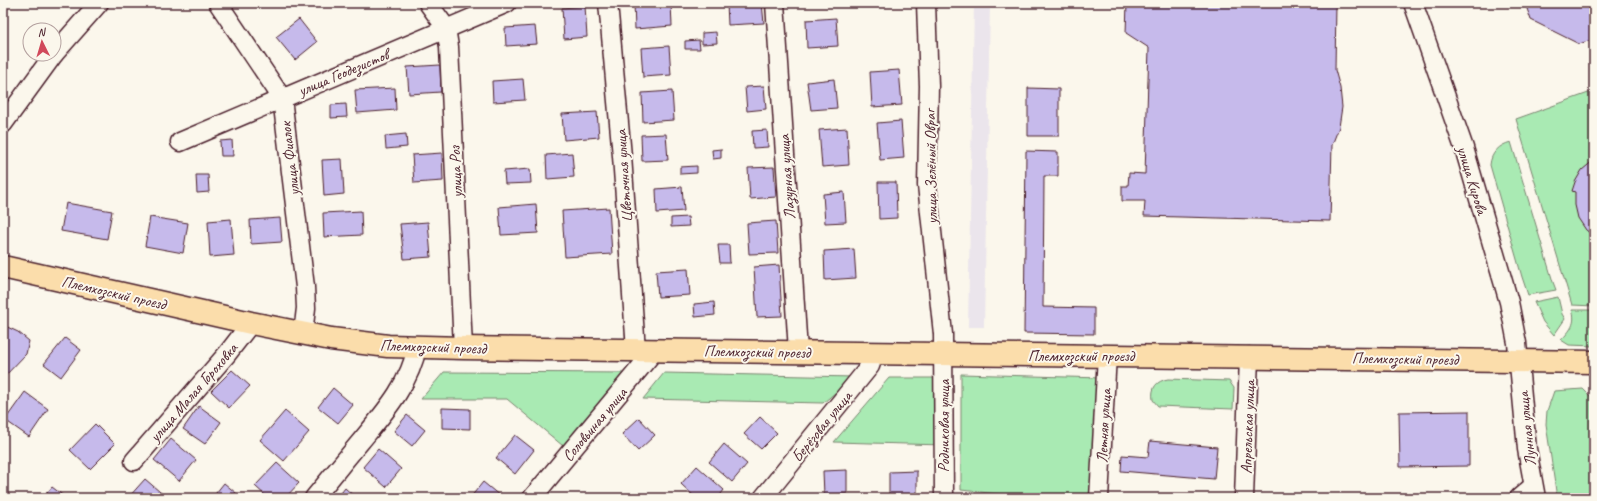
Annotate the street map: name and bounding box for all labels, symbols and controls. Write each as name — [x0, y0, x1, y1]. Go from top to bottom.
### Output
north arrow — [22, 22, 62, 62]
text: N — [37, 25, 47, 39]
street label: улица Геодезистов — [294, 43, 395, 101]
street label: улица Зелёный Овраг — [920, 107, 942, 225]
street label: улица Фиалок — [275, 119, 305, 198]
street label: Цветочная улица — [611, 128, 637, 223]
street label: Лазурная улица — [774, 133, 800, 220]
street label: улица Кирова — [1452, 143, 1492, 218]
street label: улица Роз — [445, 144, 467, 199]
street label: Племхозский проезд — [60, 271, 169, 315]
street label: Племхозский проезд — [379, 335, 488, 359]
street label: улица Малая Гороховка — [145, 338, 243, 447]
street label: Племхозский проезд — [704, 341, 812, 363]
street label: Племхозский проезд — [1028, 346, 1136, 366]
street label: Племхозский проезд — [1352, 348, 1460, 370]
street label: Родниковая улица — [934, 378, 954, 472]
street label: Апрельская улица — [1236, 378, 1260, 474]
street label: Соловьиная улица — [558, 382, 633, 466]
street label: Берёзовая улица — [787, 386, 857, 466]
street label: Летняя улица — [1092, 387, 1116, 464]
street label: Лунная улица — [1513, 389, 1541, 467]

